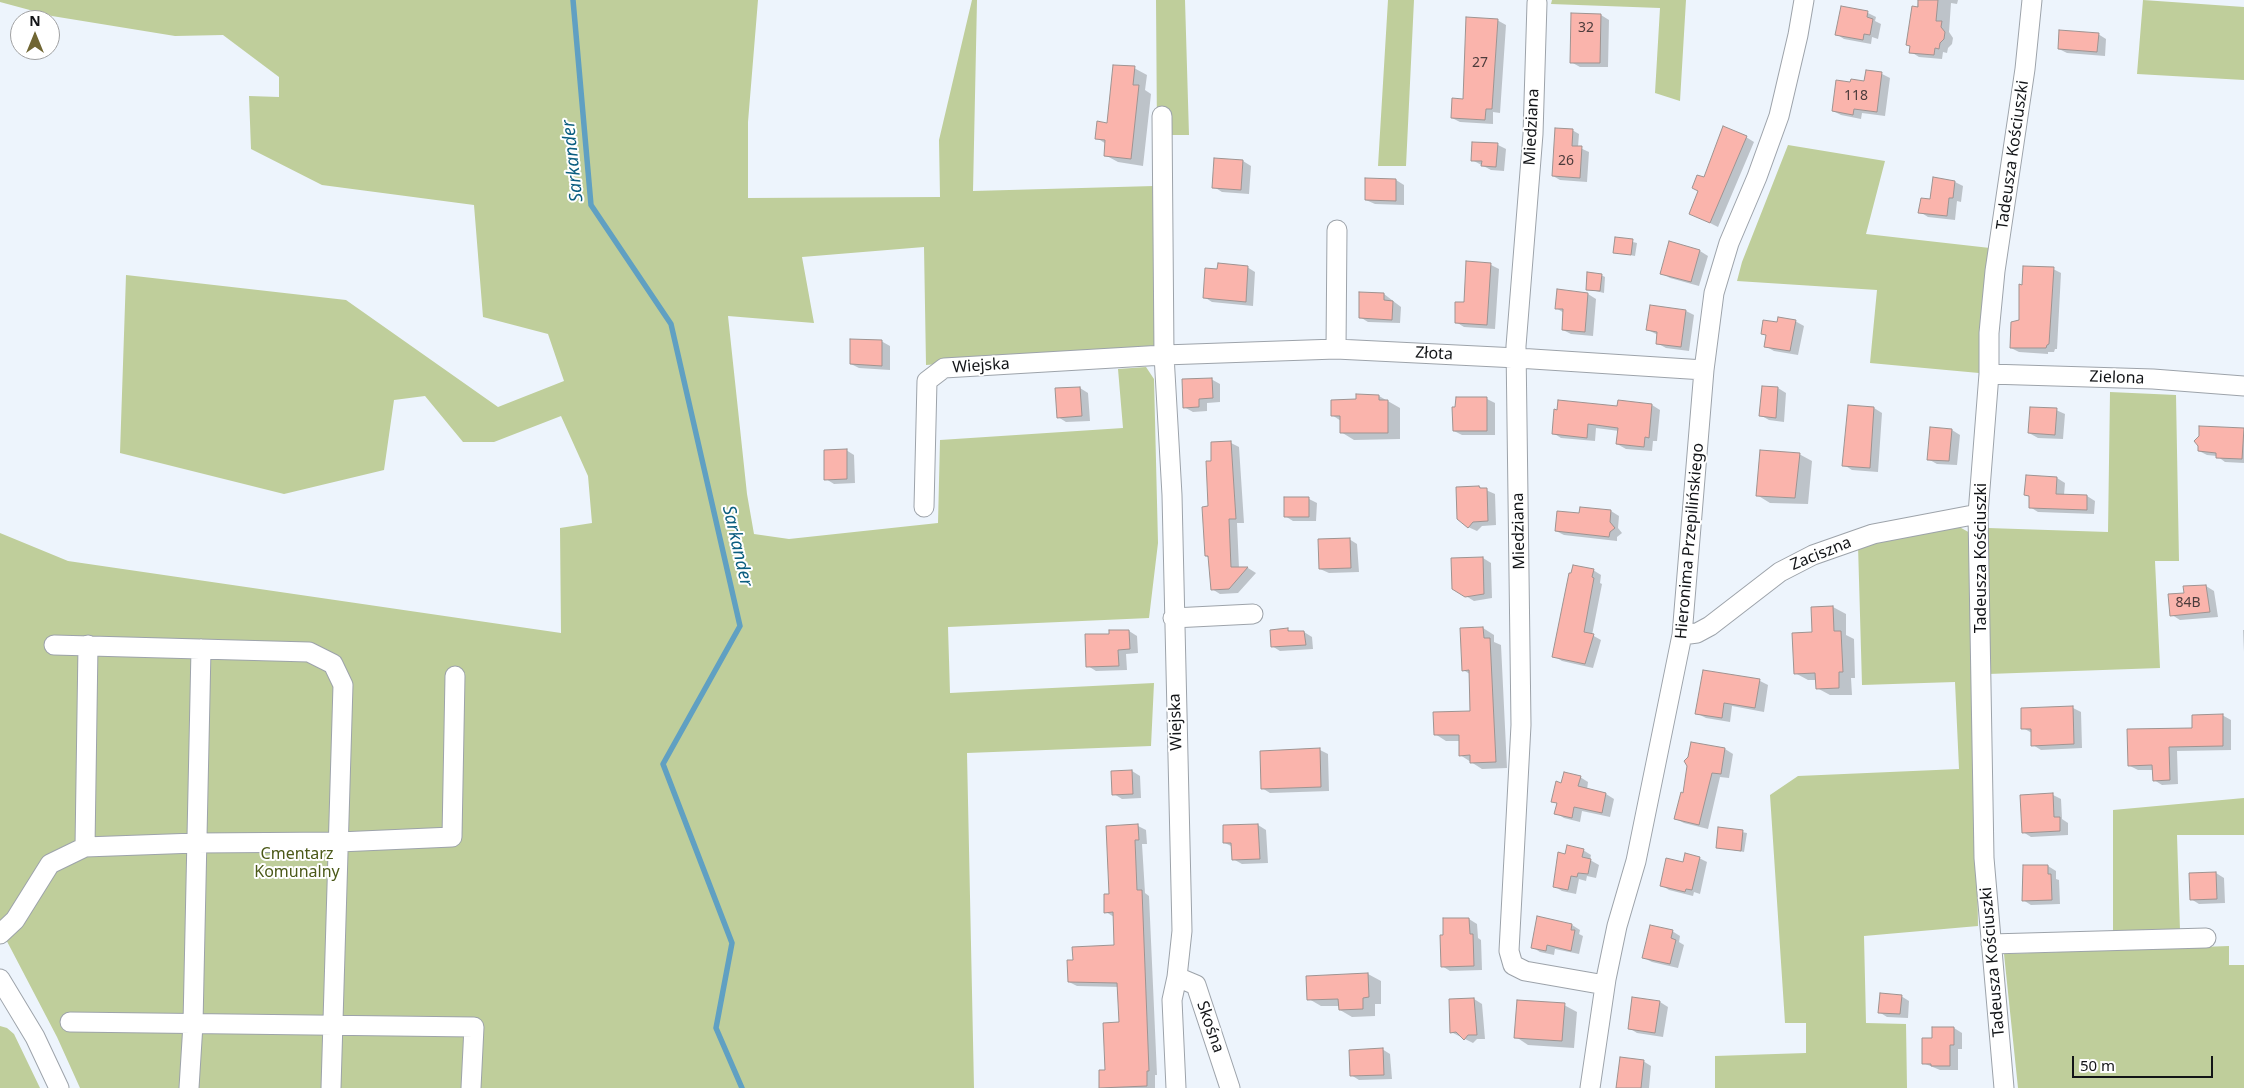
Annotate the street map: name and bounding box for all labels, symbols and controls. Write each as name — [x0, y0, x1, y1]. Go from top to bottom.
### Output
north arrow — [10, 10, 60, 60]
text: N — [29, 11, 41, 30]
house number: 32 — [1578, 20, 1594, 36]
house number: 27 — [1472, 55, 1488, 71]
street label: Tadeusza Kościuszki — [1993, 79, 2033, 231]
street label: Miedziana — [1520, 88, 1544, 166]
house number: 118 — [1844, 88, 1868, 104]
water label: Sarkander — [558, 119, 588, 203]
house number: 26 — [1558, 153, 1574, 169]
street label: Złota — [1415, 343, 1453, 365]
street label: Wiejska — [952, 354, 1010, 378]
street label: Zielona — [2089, 367, 2145, 389]
street label: Hieronima Przepilińskiego — [1672, 442, 1708, 640]
street label: Tadeusza Kościuszki — [1971, 483, 1991, 633]
street label: Miedziana — [1509, 492, 1529, 570]
water label: Sarkander — [717, 503, 757, 589]
street label: Zaciszna — [1788, 533, 1854, 575]
house number: 84B — [2175, 595, 2201, 611]
street label: Wiejska — [1165, 693, 1187, 751]
park label: Cmentarz Komunalny — [254, 844, 340, 882]
street label: Tadeusza Kościuszki — [1977, 886, 2009, 1038]
street label: Skośna — [1192, 999, 1228, 1055]
scale bar — [2074, 1046, 2215, 1078]
text: 50 m — [2080, 1055, 2115, 1075]

